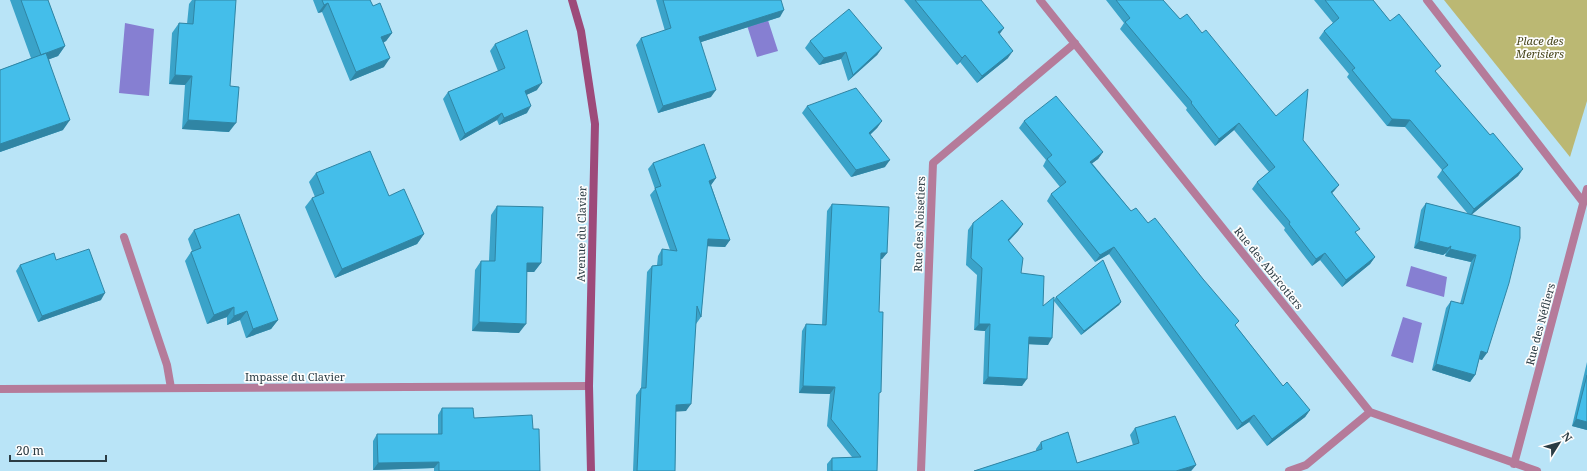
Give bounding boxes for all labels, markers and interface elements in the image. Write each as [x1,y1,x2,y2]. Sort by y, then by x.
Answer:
park label: Place des Merisiers [1515,33,1564,61]
street label: Rue des Noisetiers [910,176,928,272]
street label: Avenue du Clavier [573,185,589,282]
street label: Rue des Abricotiers [1231,224,1307,312]
street label: Rue des Néfliers [1522,281,1558,367]
street label: Impasse du Clavier [245,369,346,384]
north arrow [1539,423,1579,463]
text: N [1559,429,1576,445]
scale bar [10,437,106,463]
text: 20 m [16,442,44,459]

